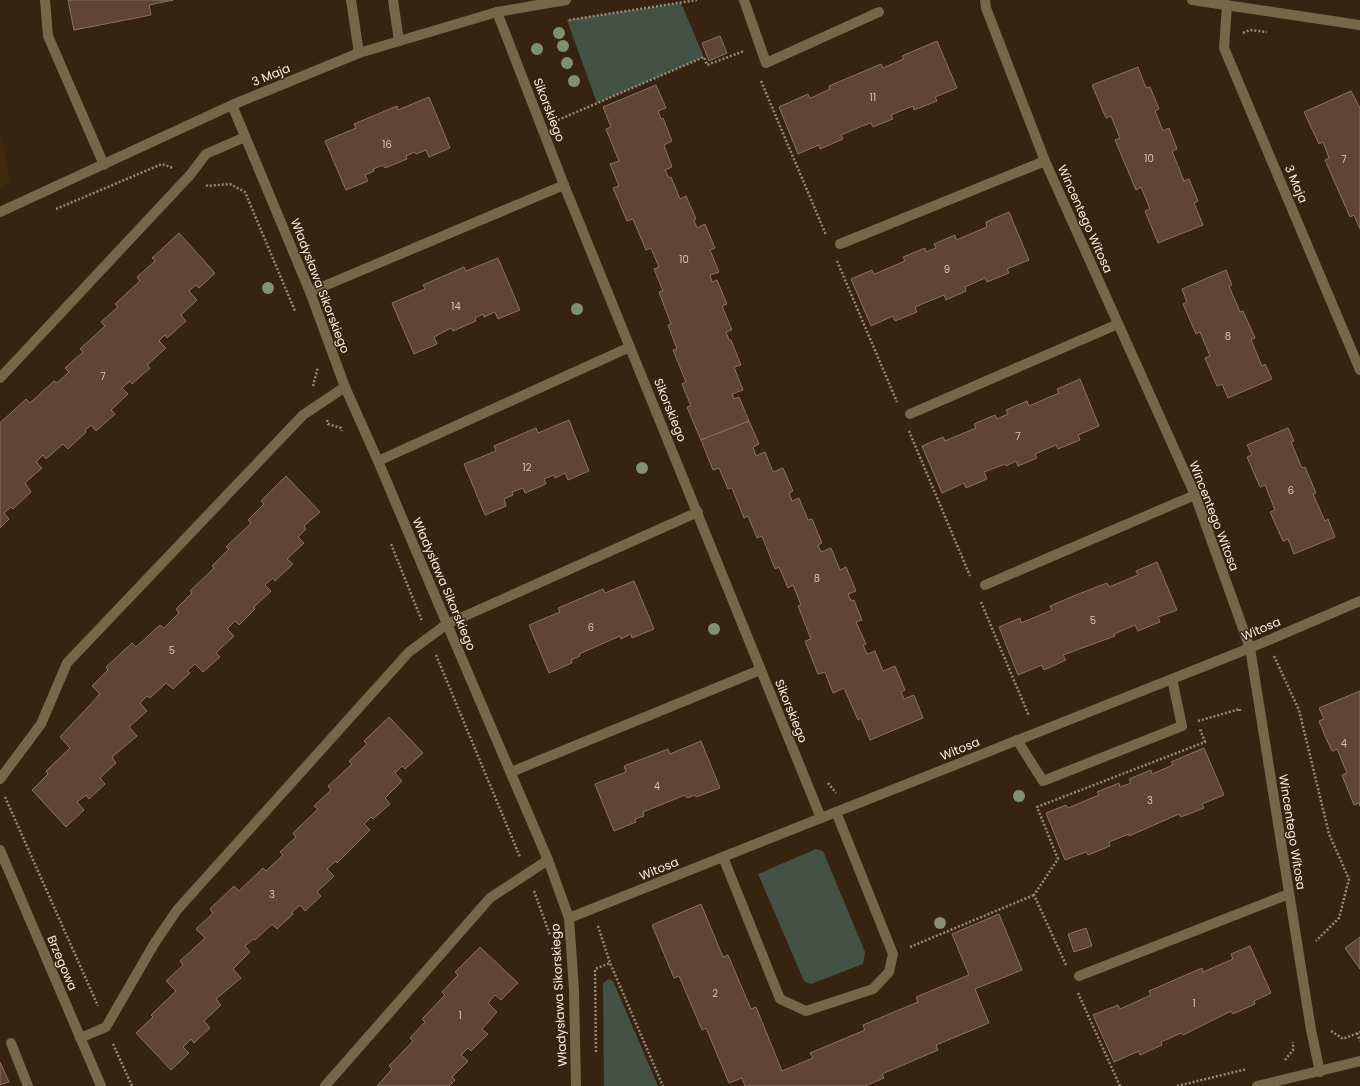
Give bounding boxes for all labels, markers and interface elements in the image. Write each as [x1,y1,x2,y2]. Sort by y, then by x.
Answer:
street label: 3 Maja [249,59,292,90]
street label: Sikorskiego [530,76,570,144]
house number: 11 [870,90,876,105]
house number: 16 [382,137,392,152]
house number: 10 [1144,151,1154,166]
house number: 7 [1341,152,1347,167]
street label: Wincentego Witosa [1054,162,1117,276]
street label: 3 Maja [1281,162,1312,205]
street label: Władysława Sikorskiego [287,216,354,356]
house number: 10 [679,252,689,267]
house number: 9 [944,262,950,277]
house number: 14 [451,299,461,314]
house number: 8 [1225,329,1231,344]
house number: 7 [100,369,106,384]
street label: Sikorskiego [650,376,691,444]
house number: 7 [1015,429,1021,444]
street label: Wincentego Witosa [1186,458,1243,573]
house number: 12 [523,460,532,475]
house number: 6 [1288,483,1294,498]
street label: Władysława Sikorskiego [409,515,480,653]
house number: 8 [814,571,820,586]
house number: 5 [1090,613,1096,628]
street label: Witosa [1239,613,1283,644]
house number: 6 [588,620,594,635]
house number: 5 [169,643,175,658]
street label: Sikorskiego [771,677,812,745]
street label: Witosa [938,733,982,764]
house number: 4 [1341,736,1347,751]
street label: Wincentego Witosa [1275,773,1310,891]
house number: 4 [654,779,660,794]
house number: 3 [1147,793,1153,808]
street label: Witosa [637,853,681,884]
house number: 3 [269,887,275,902]
street label: Władysława Sikorskiego [546,923,571,1067]
street label: Brzegowa [43,933,82,993]
house number: 2 [712,986,718,1001]
house number: 1 [1192,996,1196,1011]
house number: 1 [458,1008,462,1023]

